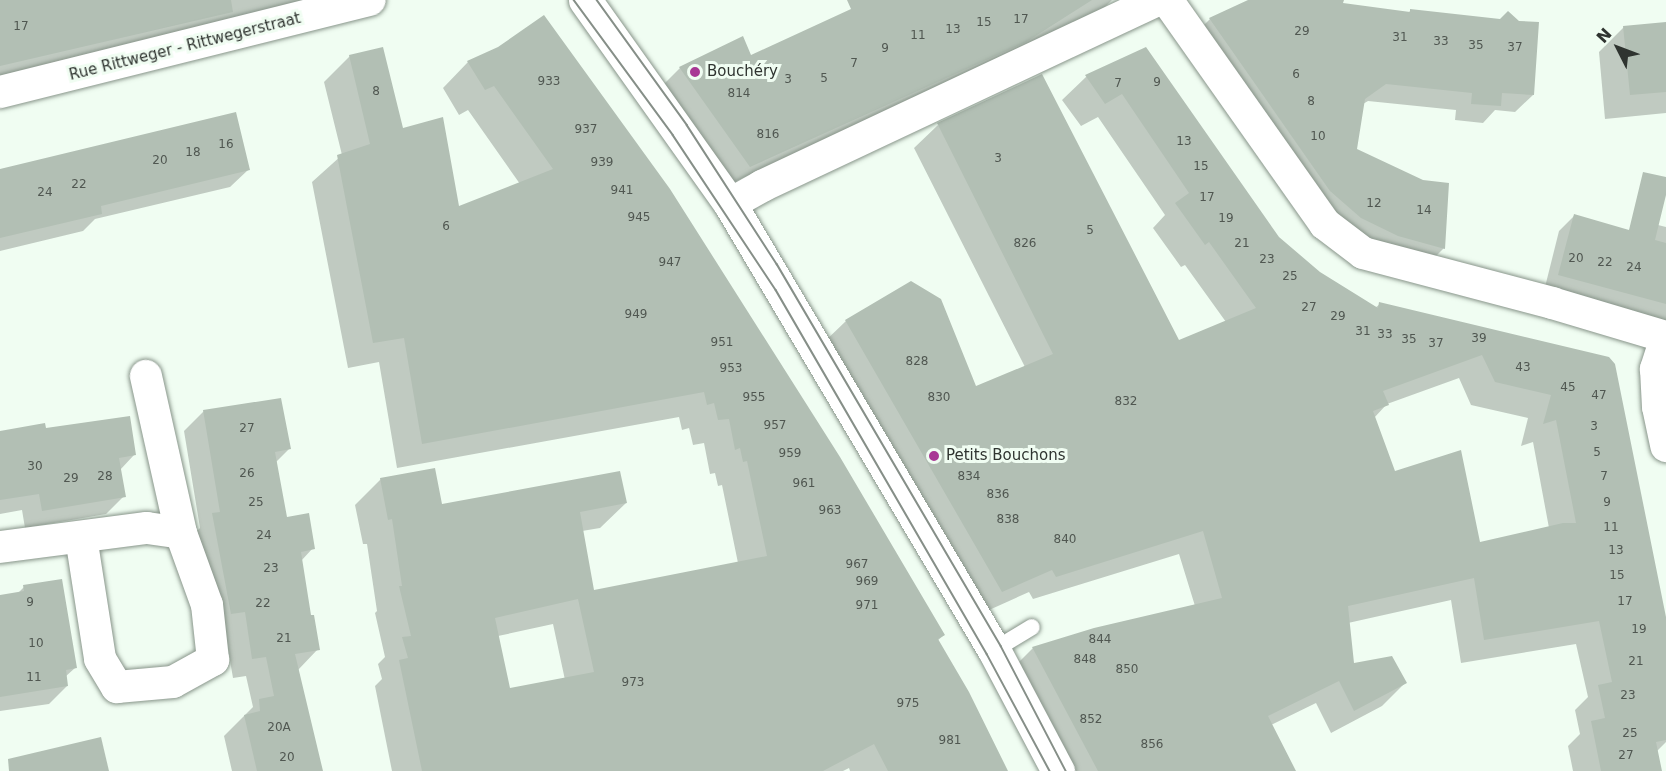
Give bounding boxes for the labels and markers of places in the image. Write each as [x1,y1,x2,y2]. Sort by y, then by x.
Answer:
place label: Bouchéry [707,63,778,81]
marker: Bouchéry [688,65,702,79]
place label: Petits Bouchons [946,447,1065,465]
marker: Petits Bouchons [927,449,941,463]

